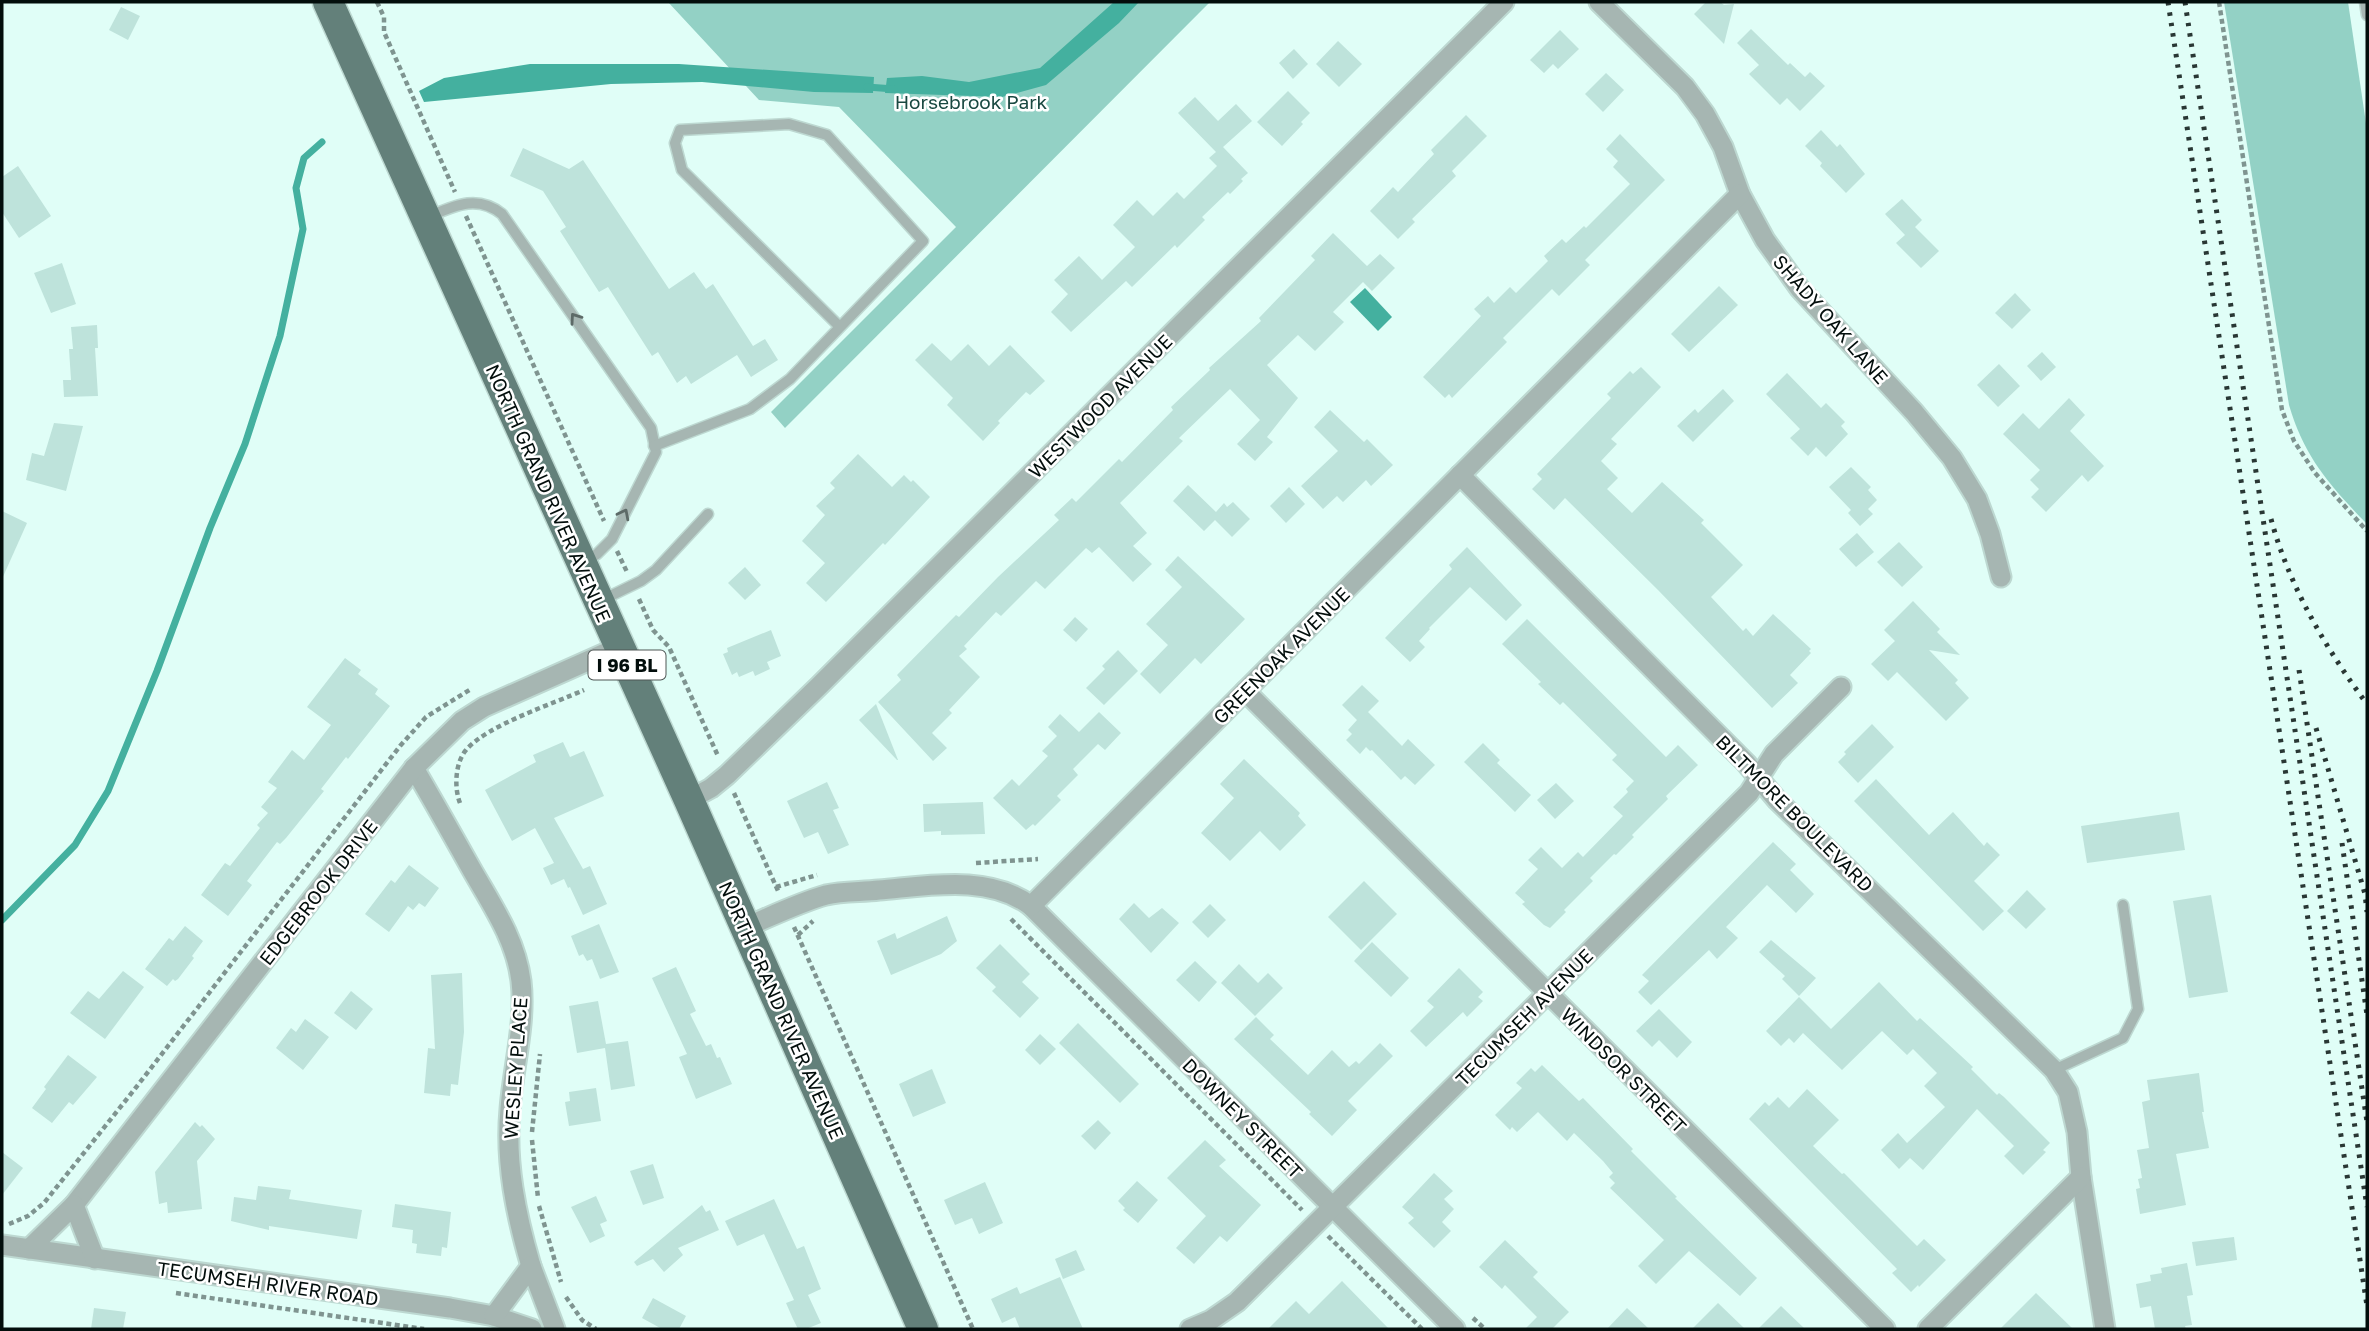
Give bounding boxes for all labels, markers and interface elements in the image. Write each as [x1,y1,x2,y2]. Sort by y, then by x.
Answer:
park label: Horsebrook Park [895,90,1048,113]
street label: SHADY OAK LANE [1769,250,1893,388]
one-way arrow [571,313,583,326]
street label: WESTWOOD AVENUE [1023,329,1177,483]
street label: NORTH GRAND RIVER AVENUE [482,360,616,626]
one-way arrow [616,509,630,521]
street label: GREENOAK AVENUE [1208,582,1354,728]
road number: I 96 BL [588,650,666,680]
street label: BILTMORE BOULEVARD [1712,730,1878,896]
street label: EDGEBROOK DRIVE [254,815,382,969]
street label: NORTH GRAND RIVER AVENUE [715,877,849,1143]
street label: TECUMSEH AVENUE [1451,944,1597,1090]
street label: WESLEY PLACE [499,996,531,1140]
street label: WINDSOR STREET [1557,1003,1692,1138]
street label: DOWNEY STREET [1178,1053,1308,1183]
street label: TECUMSEH RIVER ROAD [156,1256,380,1310]

